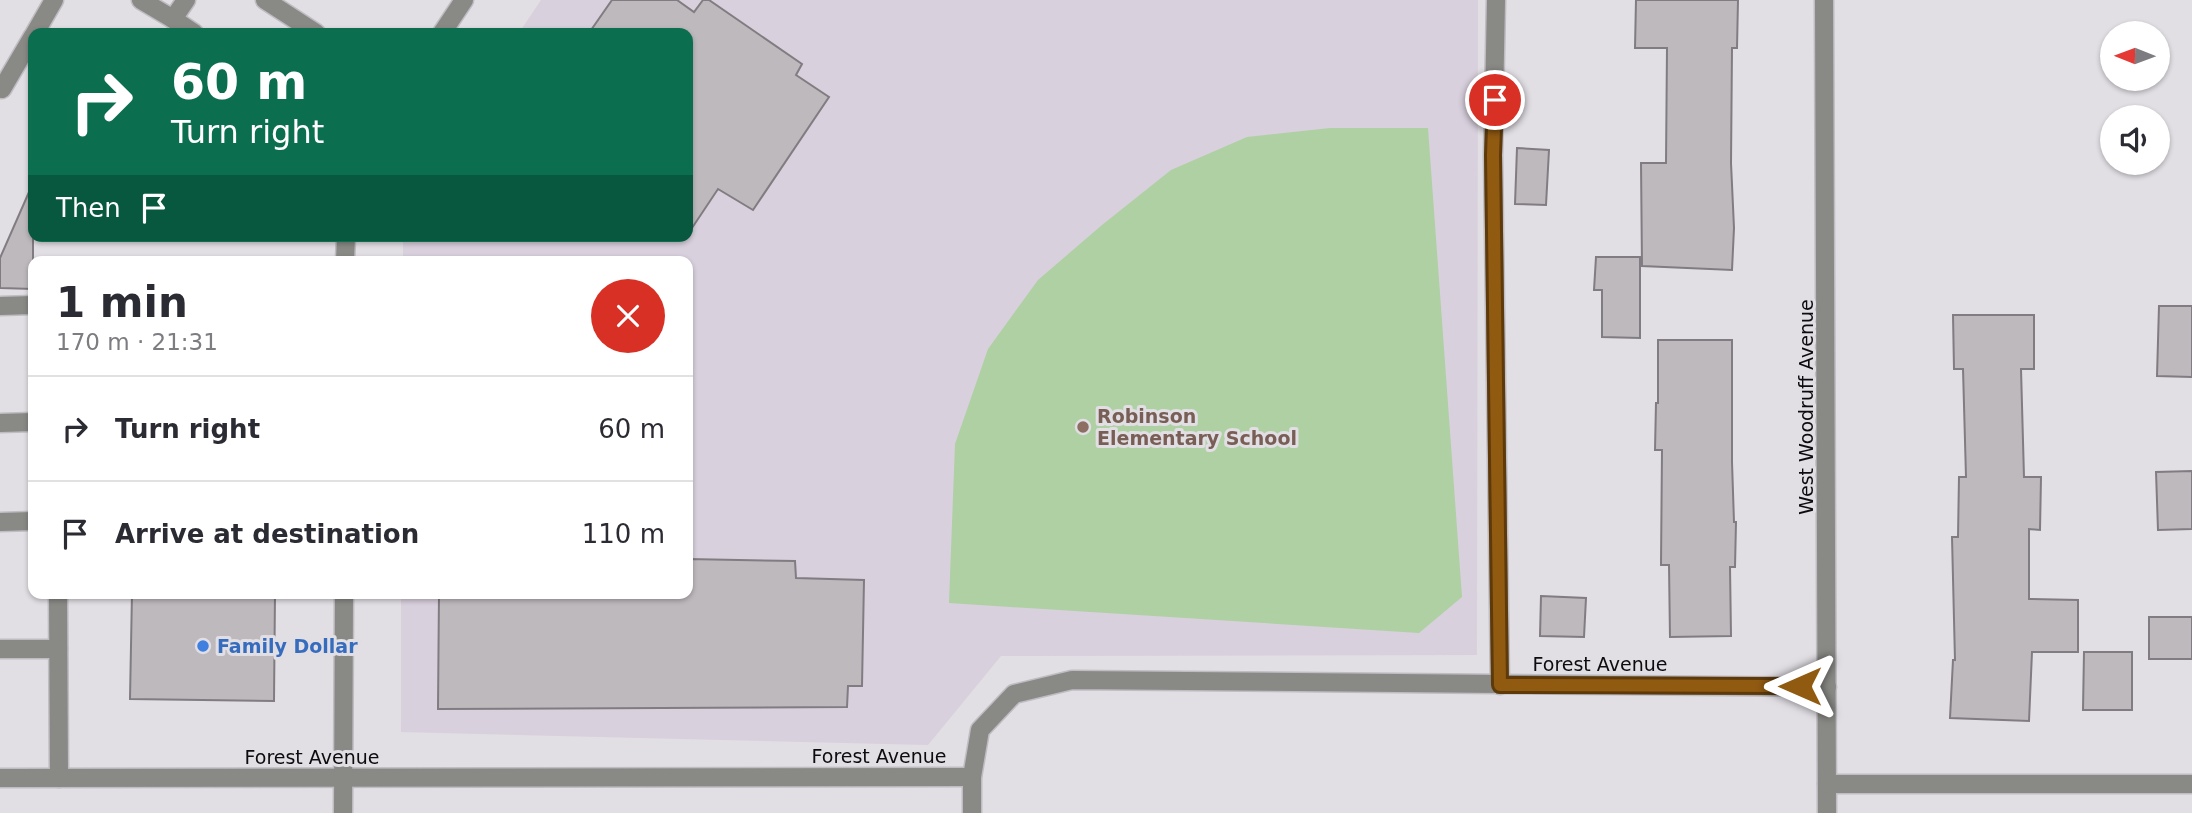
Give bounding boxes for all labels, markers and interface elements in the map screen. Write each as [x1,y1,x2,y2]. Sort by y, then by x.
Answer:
north arrow [2100,21,2170,91]
map controls [2100,21,2170,175]
text: 60 m [171,54,307,111]
icon: right [56,56,147,147]
pin [1465,70,1525,130]
icon: arrive [1476,81,1514,119]
button: sound [2100,105,2170,175]
text: Turn right [171,113,324,151]
icon: arrive [135,189,173,227]
text: Then [56,193,121,223]
text: 1 min [56,278,188,327]
button: close [591,279,665,353]
street label: West Woodruff Avenue [1795,299,1817,515]
text: 170 m · 21:31 [56,329,218,355]
place label: Robinson Elementary School [1097,405,1297,449]
icon: right [56,410,94,448]
text: Turn right [115,414,260,444]
text: 60 m [598,414,665,444]
marker: Robinson Elementary School [1075,419,1091,435]
icon: arrive [56,515,94,553]
text: Arrive at destination [115,519,419,549]
text: 110 m [582,519,665,549]
place label: Family Dollar [217,635,358,657]
marker: Family Dollar [195,638,211,654]
position arrow [1763,649,1837,723]
street label: Forest Avenue [1533,653,1667,675]
street label: Forest Avenue [812,745,946,767]
street label: Forest Avenue [245,746,379,768]

